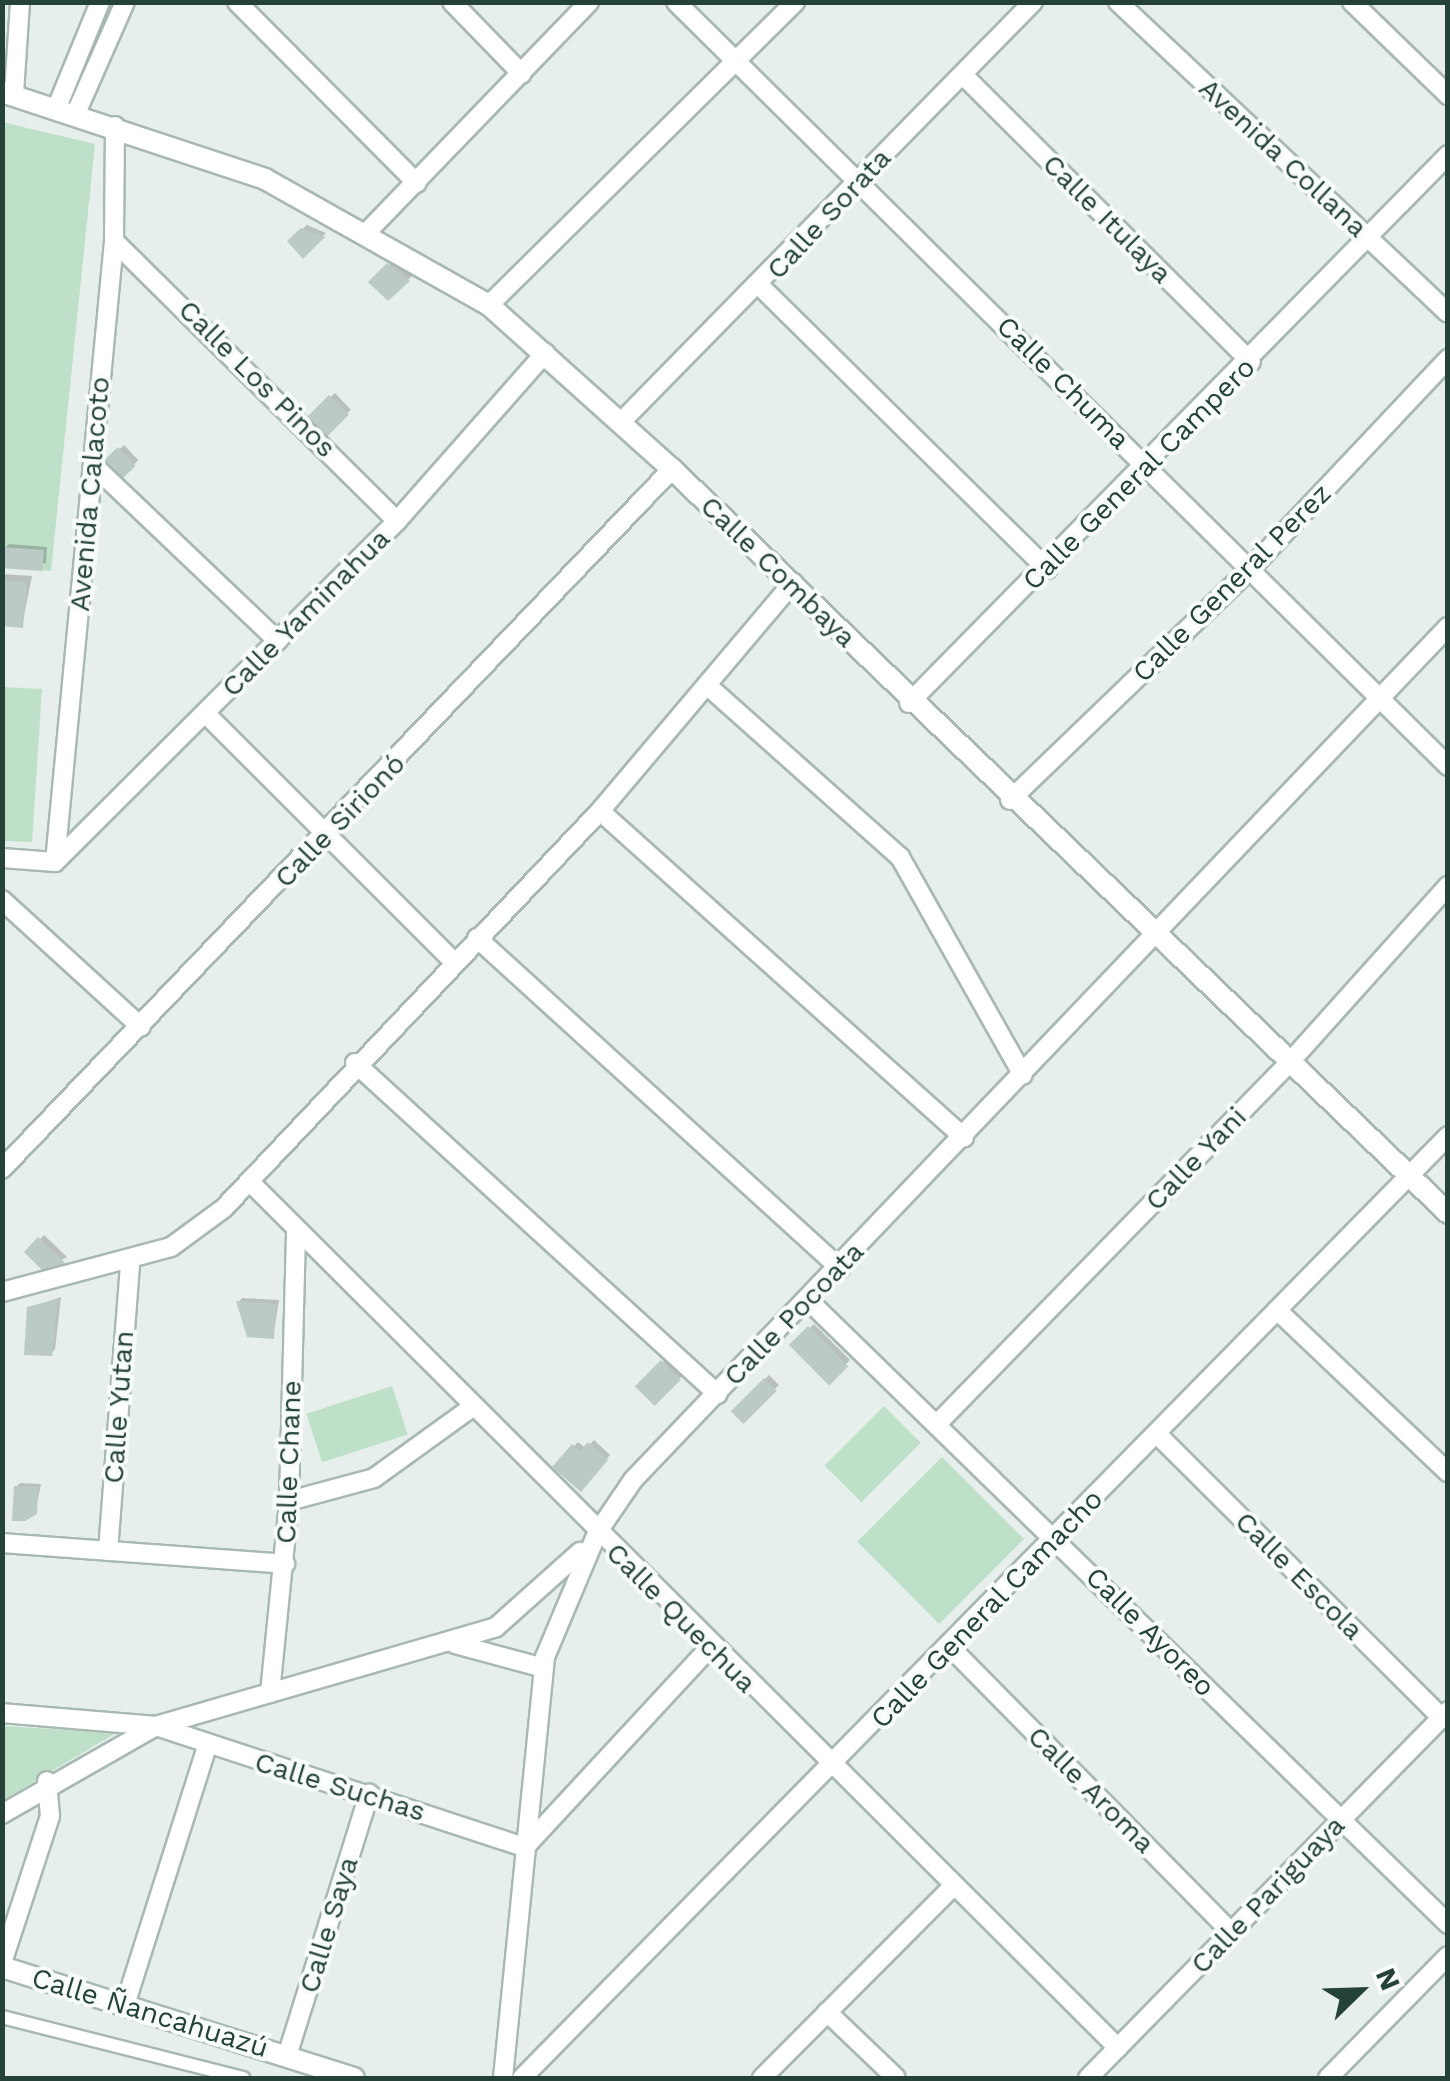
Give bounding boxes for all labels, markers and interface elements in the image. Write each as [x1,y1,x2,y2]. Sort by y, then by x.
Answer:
street label: Avenida Collana [1192,71,1374,245]
street label: Calle Sorata [760,142,898,286]
street label: Calle Itulaya [1035,147,1179,291]
street label: Calle Los Pinos [171,293,343,465]
street label: Calle Chuma [990,310,1136,456]
street label: Calle General Campero [1015,350,1263,598]
street label: Avenida Calacoto [63,375,117,613]
street label: Calle General Perez [1125,476,1339,690]
street label: Calle Combaya [693,489,863,655]
street label: Calle Yaminahua [215,522,397,704]
street label: Calle Sirionó [268,747,412,895]
street label: Calle Yani [1138,1100,1254,1218]
street label: Calle Pocoata [717,1235,871,1393]
street label: Calle Yutan [97,1329,141,1485]
street label: Calle Chane [269,1380,309,1544]
street label: Calle General Camacho [864,1482,1110,1736]
street label: Calle Escola [1228,1505,1370,1647]
street label: Calle Quechua [599,1536,763,1700]
street label: Calle Ayoreo [1078,1560,1222,1704]
street label: Calle Aroma [1020,1719,1162,1861]
street label: Calle Suchas [251,1745,429,1829]
street label: Calle Pariguaya [1184,1809,1352,1981]
street label: Calle Saya [292,1853,366,1997]
north arrow [1310,1941,1410,2041]
street label: Calle Ñancahuazú [28,1961,272,2065]
text: N [1369,1963,1407,1995]

